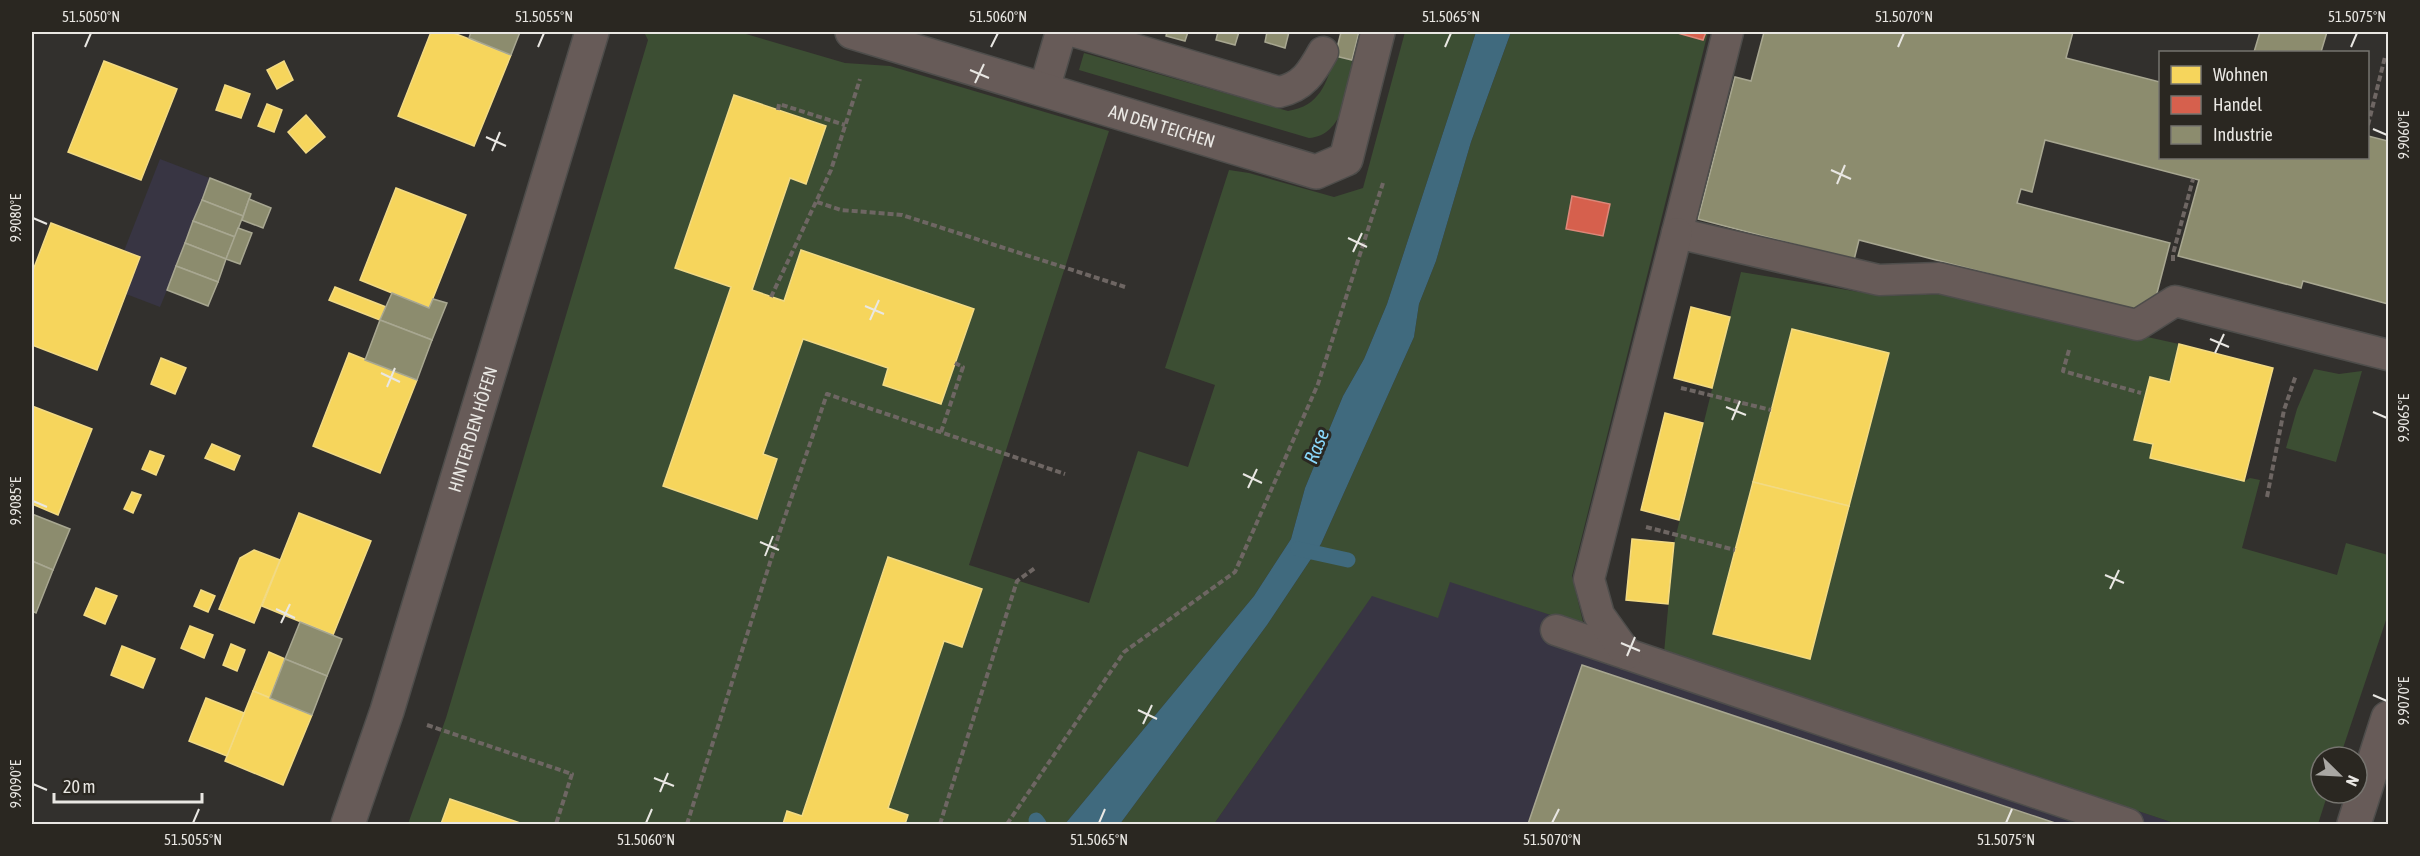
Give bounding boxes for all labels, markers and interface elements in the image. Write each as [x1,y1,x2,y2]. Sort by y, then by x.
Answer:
text: 51.5050°N [62,8,120,25]
text: 51.5055°N [515,8,573,25]
text: 51.5060°N [969,8,1027,25]
text: 51.5065°N [1422,8,1480,25]
text: 51.5070°N [1875,8,1933,25]
text: 51.5075°N [2328,8,2386,25]
legend [2159,51,2369,159]
text: Wohnen [2213,64,2268,85]
text: Handel [2213,94,2262,115]
street label: AN DEN TEICHEN [1107,100,1218,152]
text: 9.9060°E [2395,110,2412,159]
text: Industrie [2213,124,2273,145]
text: 9.9080°E [7,193,24,242]
street label: HINTER DEN HÖFEN [443,364,501,494]
text: 9.9065°E [2395,393,2412,442]
water label: Rase [1299,425,1333,467]
text: 9.9085°E [7,476,24,525]
text: 9.9070°E [2395,676,2412,725]
north arrow [2309,745,2369,805]
text: 9.9090°E [7,759,24,808]
scale bar [54,766,202,804]
text: N [2343,773,2363,789]
text: 20 m [63,776,95,797]
text: 51.5055°N [164,831,222,848]
text: 51.5060°N [617,831,675,848]
text: 51.5065°N [1070,831,1128,848]
text: 51.5070°N [1523,831,1581,848]
text: 51.5075°N [1977,831,2035,848]

